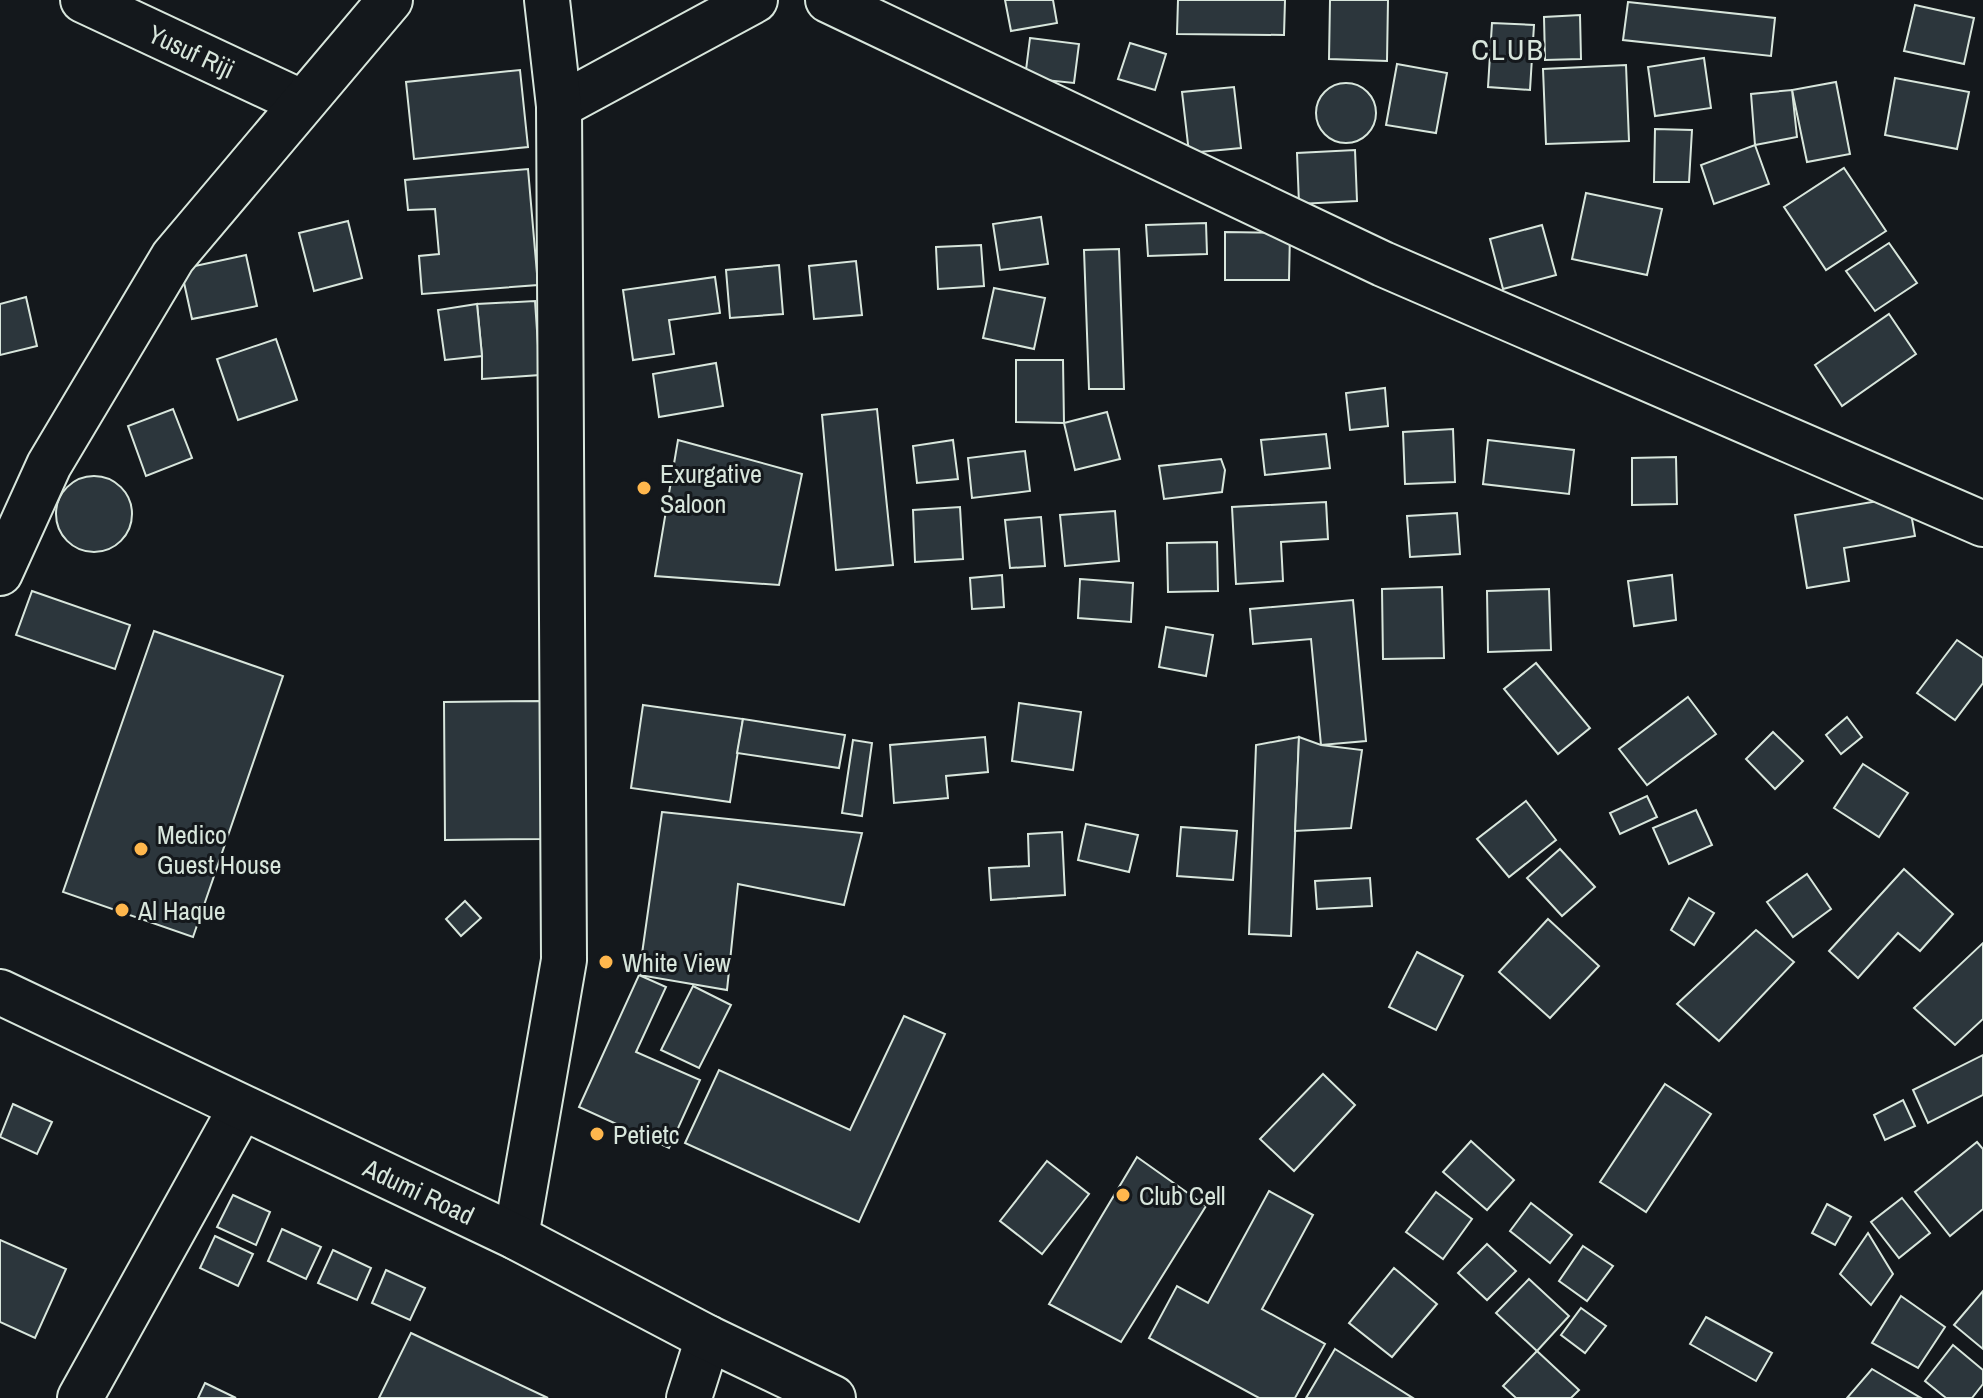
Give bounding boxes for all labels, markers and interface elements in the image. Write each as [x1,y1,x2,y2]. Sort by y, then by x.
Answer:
street label: Yusuf Riji [143,16,240,86]
district label: CLUB [1471,29,1545,69]
place label: Exurgative Saloon [660,456,762,521]
marker: Exurgative Saloon [635,479,653,497]
place label: Medico Guest House [157,817,281,882]
marker: Medico Guest House [132,840,150,858]
place label: Al Haque [137,893,226,928]
marker: Al Haque [113,901,131,919]
place label: White View [622,945,731,980]
marker: White View [597,953,615,971]
place label: Petietc [613,1117,679,1152]
marker: Petietc [588,1125,606,1143]
street label: Adumi Road [357,1149,480,1232]
place label: Club Cell [1139,1178,1225,1213]
marker: Club Cell [1114,1186,1132,1204]

